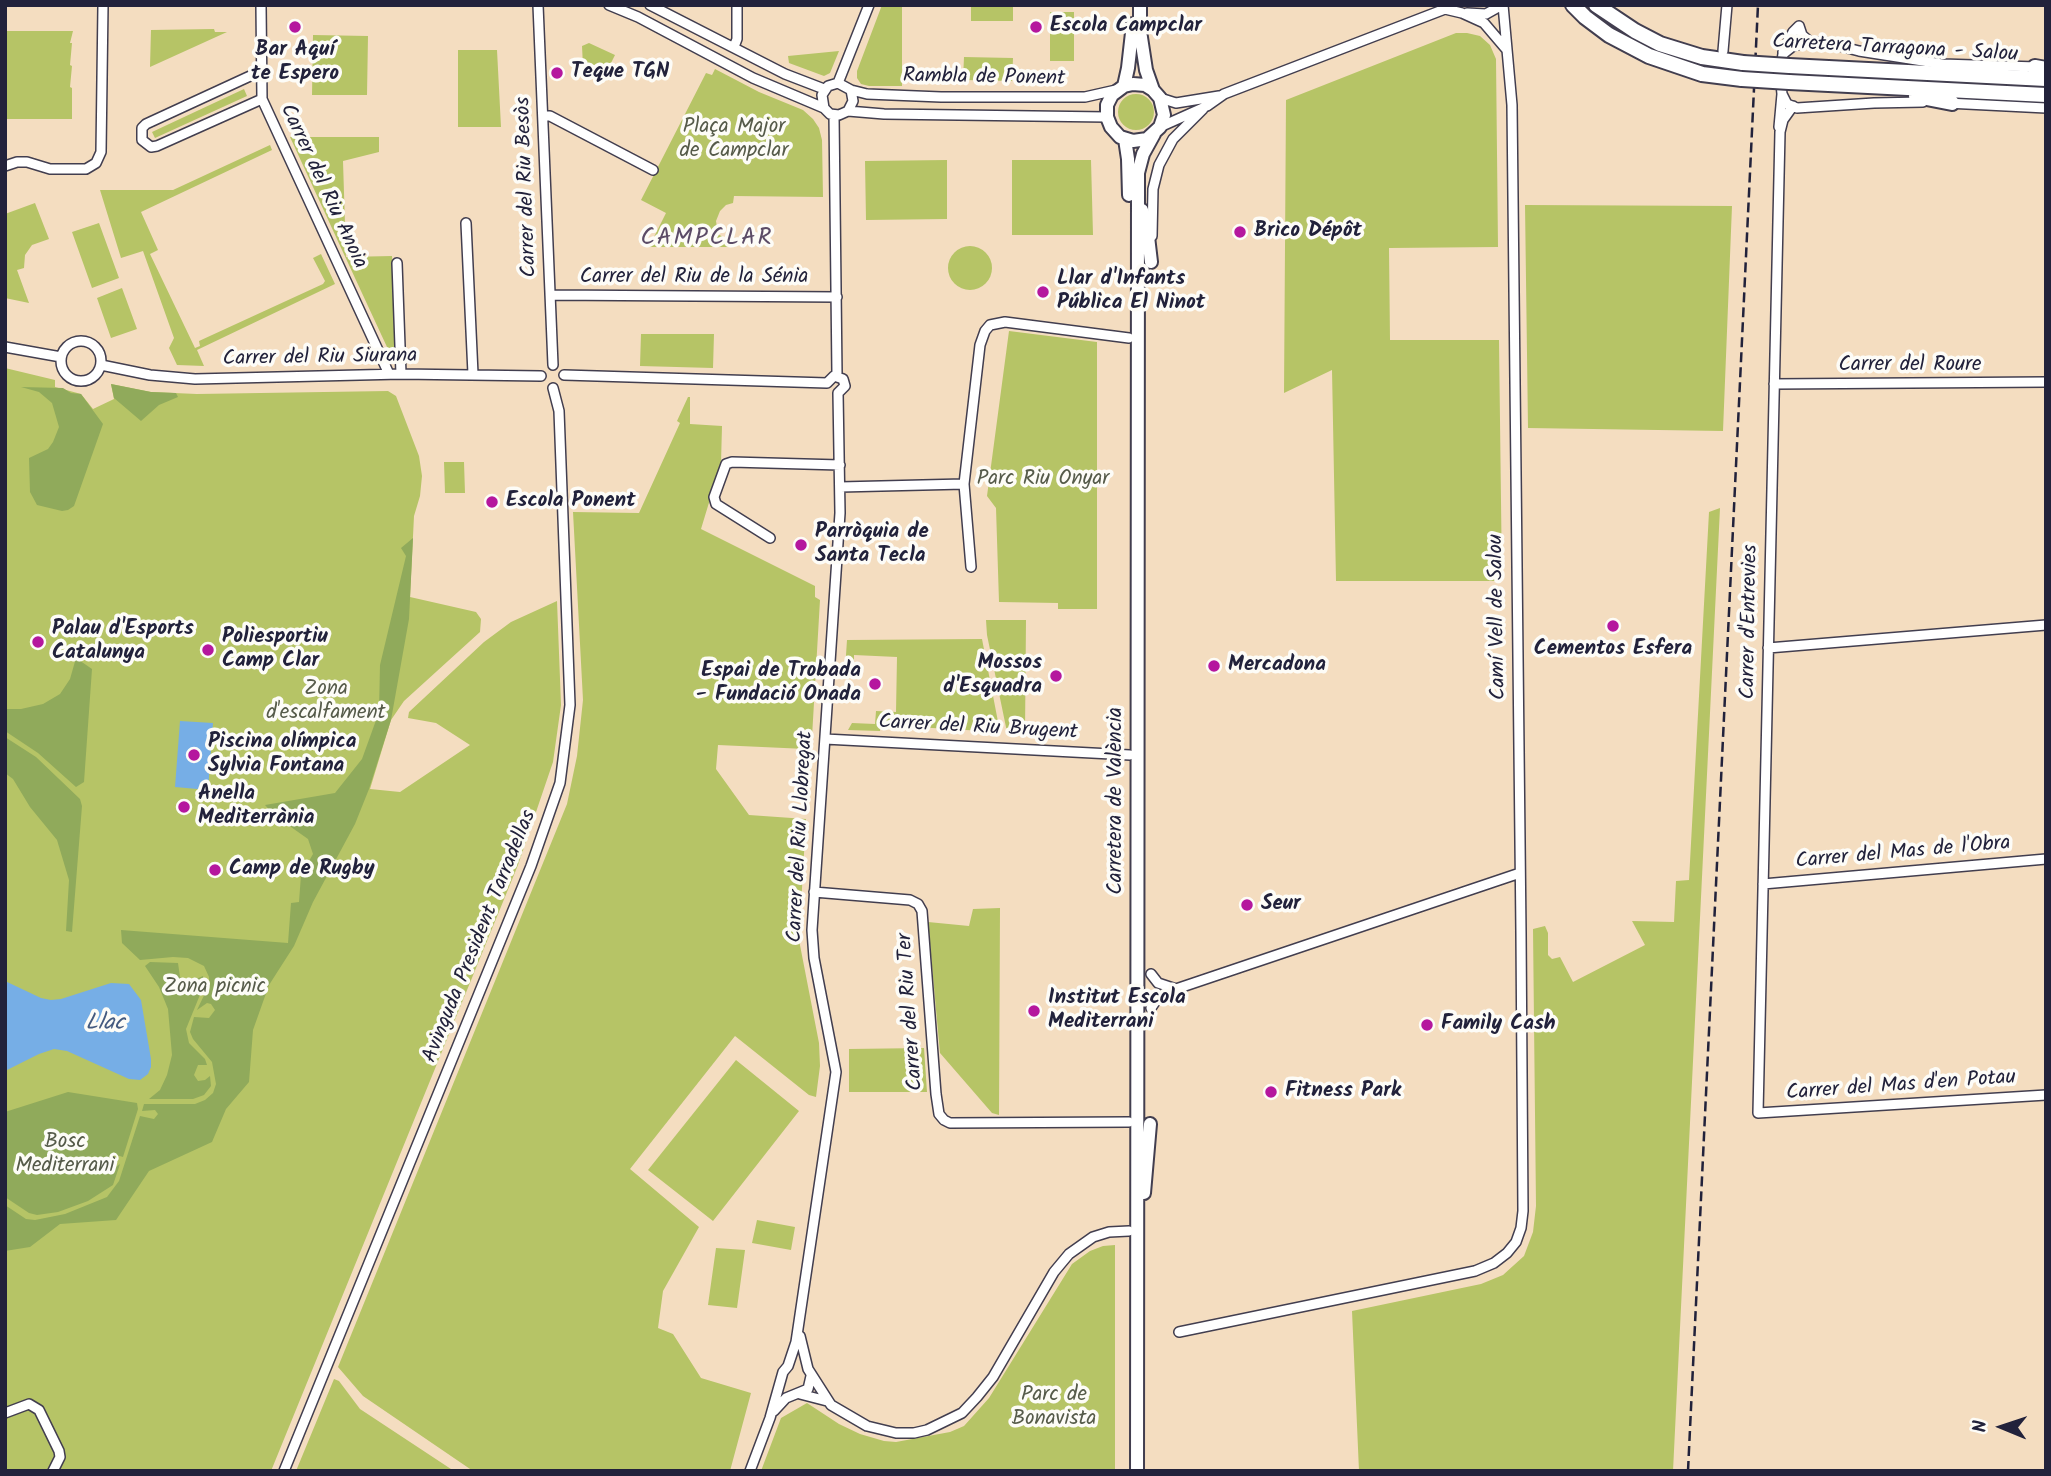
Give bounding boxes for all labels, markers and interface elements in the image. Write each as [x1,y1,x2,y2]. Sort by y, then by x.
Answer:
place label: Escola Campclar [1050,14,1202,40]
marker: Bar Aquí te Espero [287,19,303,35]
marker: Escola Campclar [1028,19,1044,35]
street label: Carretera Tarragona - Salou [1771,31,2019,69]
place label: Bar Aquí te Espero [251,38,339,88]
place label: Teque TGN [571,60,669,86]
marker: Teque TGN [549,65,565,81]
street label: Rambla de Ponent [903,65,1065,93]
street label: Carrer del Riu Besòs [512,96,544,278]
street label: Carrer del Riu Anoia [273,101,371,273]
park label: Plaça Major de Campclar [680,115,788,165]
place label: Brico Dépôt [1254,219,1362,245]
marker: Brico Dépôt [1232,224,1248,240]
district label: CAMPCLAR [641,226,773,254]
street label: Carrer del Riu de la Sénia [580,265,808,291]
place label: Llar d'Infants Pública El Ninot [1057,267,1205,317]
marker: Llar d'Infants Pública El Ninot [1035,284,1051,300]
street label: Carrer del Riu Siurana [223,345,417,373]
street label: Carrer del Roure [1839,353,1981,379]
park label: Parc Riu Onyar [977,467,1109,493]
place label: Escola Ponent [506,489,636,515]
marker: Escola Ponent [484,494,500,510]
place label: Parròquia de Santa Tecla [815,520,929,570]
street label: Camí Vell de Salou [1485,534,1513,700]
marker: Parròquia de Santa Tecla [793,537,809,553]
street label: Carrer d'Entrevies [1737,544,1765,700]
place label: Palau d'Esports Catalunya [52,617,194,667]
marker: Cementos Esfera [1605,618,1621,634]
place label: Poliesportiu Camp Clar [222,625,328,675]
marker: Palau d'Esports Catalunya [30,634,46,650]
place label: Cementos Esfera [1534,637,1692,663]
marker: Poliesportiu Camp Clar [200,642,216,658]
place label: Mossos d'Esquadra [943,651,1042,701]
place label: Mercadona [1228,653,1326,679]
marker: Mercadona [1206,658,1222,674]
place label: Espai de Trobada - Fundació Onada [696,659,861,709]
marker: Mossos d'Esquadra [1048,668,1064,684]
marker: Espai de Trobada - Fundació Onada [867,676,883,692]
park label: Zona d'escalfament [266,677,386,727]
street label: Carretera de València [1104,707,1130,895]
street label: Carrer del Riu Brugent [878,711,1078,747]
place label: Piscina olímpica Sylvia Fontana [208,730,357,780]
street label: Carrer del Riu Llobregat [784,731,820,943]
marker: Piscina olímpica Sylvia Fontana [186,747,202,763]
place label: Anella Mediterrània [198,782,315,832]
marker: Anella Mediterrània [176,799,192,815]
street label: Avinguda President Tarradellas [419,807,543,1067]
street label: Carrer del Mas de l'Obra [1794,832,2012,876]
place label: Camp de Rugby [229,857,375,883]
marker: Camp de Rugby [207,862,223,878]
place label: Seur [1261,892,1301,918]
marker: Seur [1239,897,1255,913]
street label: Carrer del Riu Ter [894,932,930,1092]
park label: Zona picnic [164,975,266,1001]
place label: Institut Escola Mediterrani [1048,986,1186,1036]
marker: Institut Escola Mediterrani [1026,1003,1042,1019]
water label: Llac [85,1011,125,1039]
place label: Family Cash [1441,1012,1556,1038]
marker: Family Cash [1419,1017,1435,1033]
street label: Carrer del Mas d'en Potau [1785,1066,2017,1108]
place label: Fitness Park [1285,1079,1401,1105]
marker: Fitness Park [1263,1084,1279,1100]
park label: Bosc Mediterrani [15,1130,115,1180]
park label: Parc de Bonavista [1012,1383,1096,1433]
north arrow [1967,1392,2037,1462]
text: N [1966,1420,1996,1433]

